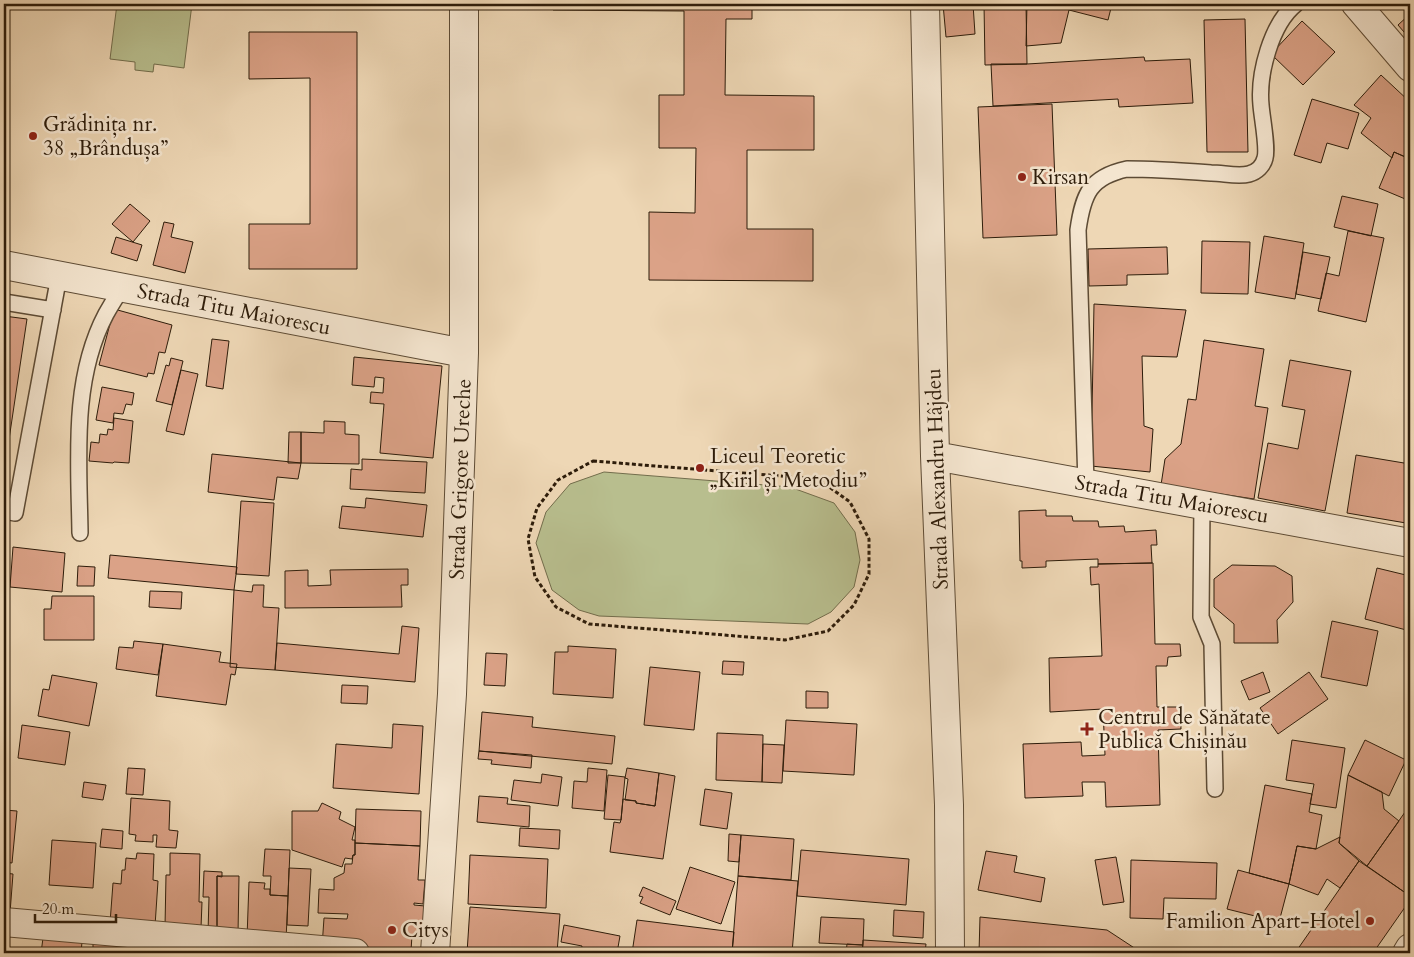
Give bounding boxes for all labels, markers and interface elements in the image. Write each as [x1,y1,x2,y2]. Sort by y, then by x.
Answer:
place label: Grădinița nr. 38 „Brândușa” [43,110,168,163]
marker: Grădinița nr. 38 „Brândușa” [27,130,39,142]
place label: Kirsan [1032,163,1089,192]
marker: Kirsan [1016,171,1028,183]
street label: Strada Titu Maiorescu [135,277,333,342]
street label: Strada Alexandru Hâjdeu [919,368,956,590]
street label: Strada Grigore Ureche [443,378,478,580]
place label: Liceul Teoretic „Kiril și Metodiu” [710,442,867,495]
marker: Liceul Teoretic „Kiril și Metodiu” [694,462,706,474]
street label: Strada Titu Maiorescu [1073,468,1271,531]
place label: Centrul de Sănătate Publică Chișinău [1098,703,1271,756]
marker: Centrul de Sănătate Publică Chișinău [1080,722,1094,736]
scale bar [35,892,116,924]
text: 20 m [42,899,74,919]
place label: Familion Apart-Hotel [1166,907,1360,936]
marker: Familion Apart-Hotel [1364,915,1376,927]
place label: Citys [402,916,449,945]
marker: Citys [386,924,398,936]

